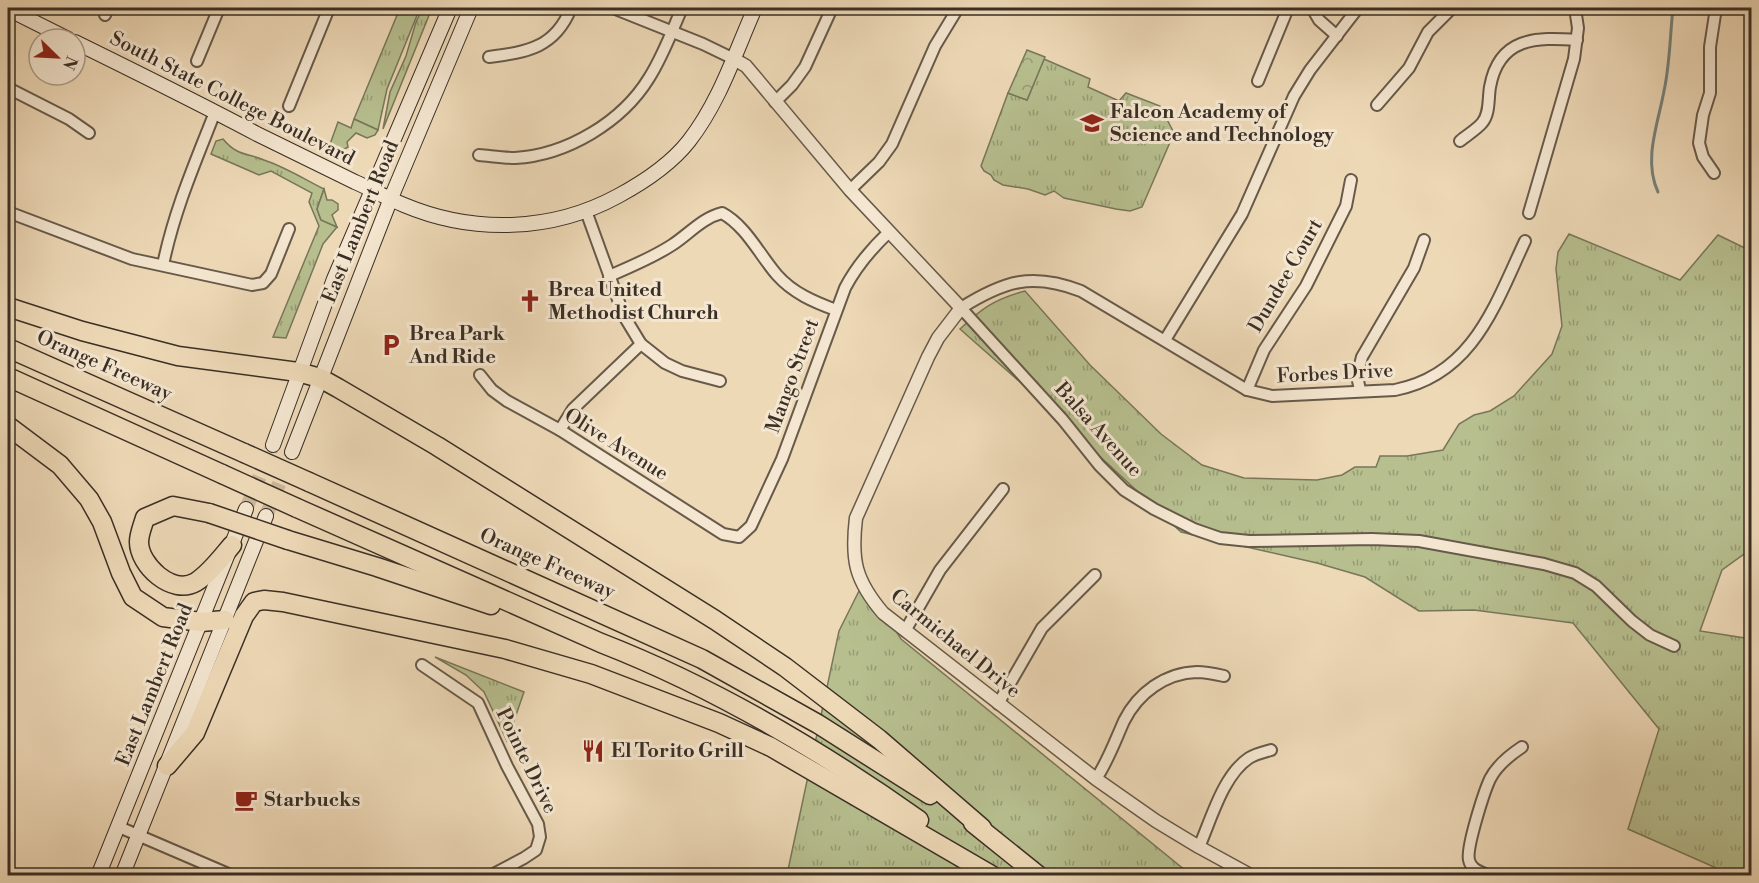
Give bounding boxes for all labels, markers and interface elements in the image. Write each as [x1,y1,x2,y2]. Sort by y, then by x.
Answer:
street label: South State College Boulevard [105,26,359,172]
north arrow [27,27,87,87]
text: N [58,53,81,73]
place label: Falcon Academy of Science and Technology [1110,100,1335,148]
school or university icon: Falcon Academy of Science and Technology [1079,110,1105,136]
street label: East Lambert Road [317,136,405,307]
street label: Dundee Court [1243,215,1329,337]
place label: Brea United Methodist Church [548,278,719,326]
church icon: Brea United Methodist Church [517,288,543,314]
street label: Mango Street [761,315,825,437]
place label: Brea Park And Ride [408,322,505,370]
street label: Orange Freeway [32,325,176,407]
parking icon: Brea Park And Ride [378,332,404,358]
street label: Forbes Drive [1276,358,1394,390]
street label: Balsa Avenue [1048,377,1147,483]
street label: Olive Avenue [559,403,673,487]
street label: Orange Freeway [475,523,619,605]
street label: Carmichael Drive [885,584,1025,704]
street label: East Lambert Road [111,599,199,770]
street label: Pointe Drive [490,704,562,818]
restaurant icon: El Torito Grill [580,738,606,764]
place label: El Torito Grill [611,739,744,764]
cafe icon: Starbucks [233,787,259,813]
place label: Starbucks [264,788,360,813]

